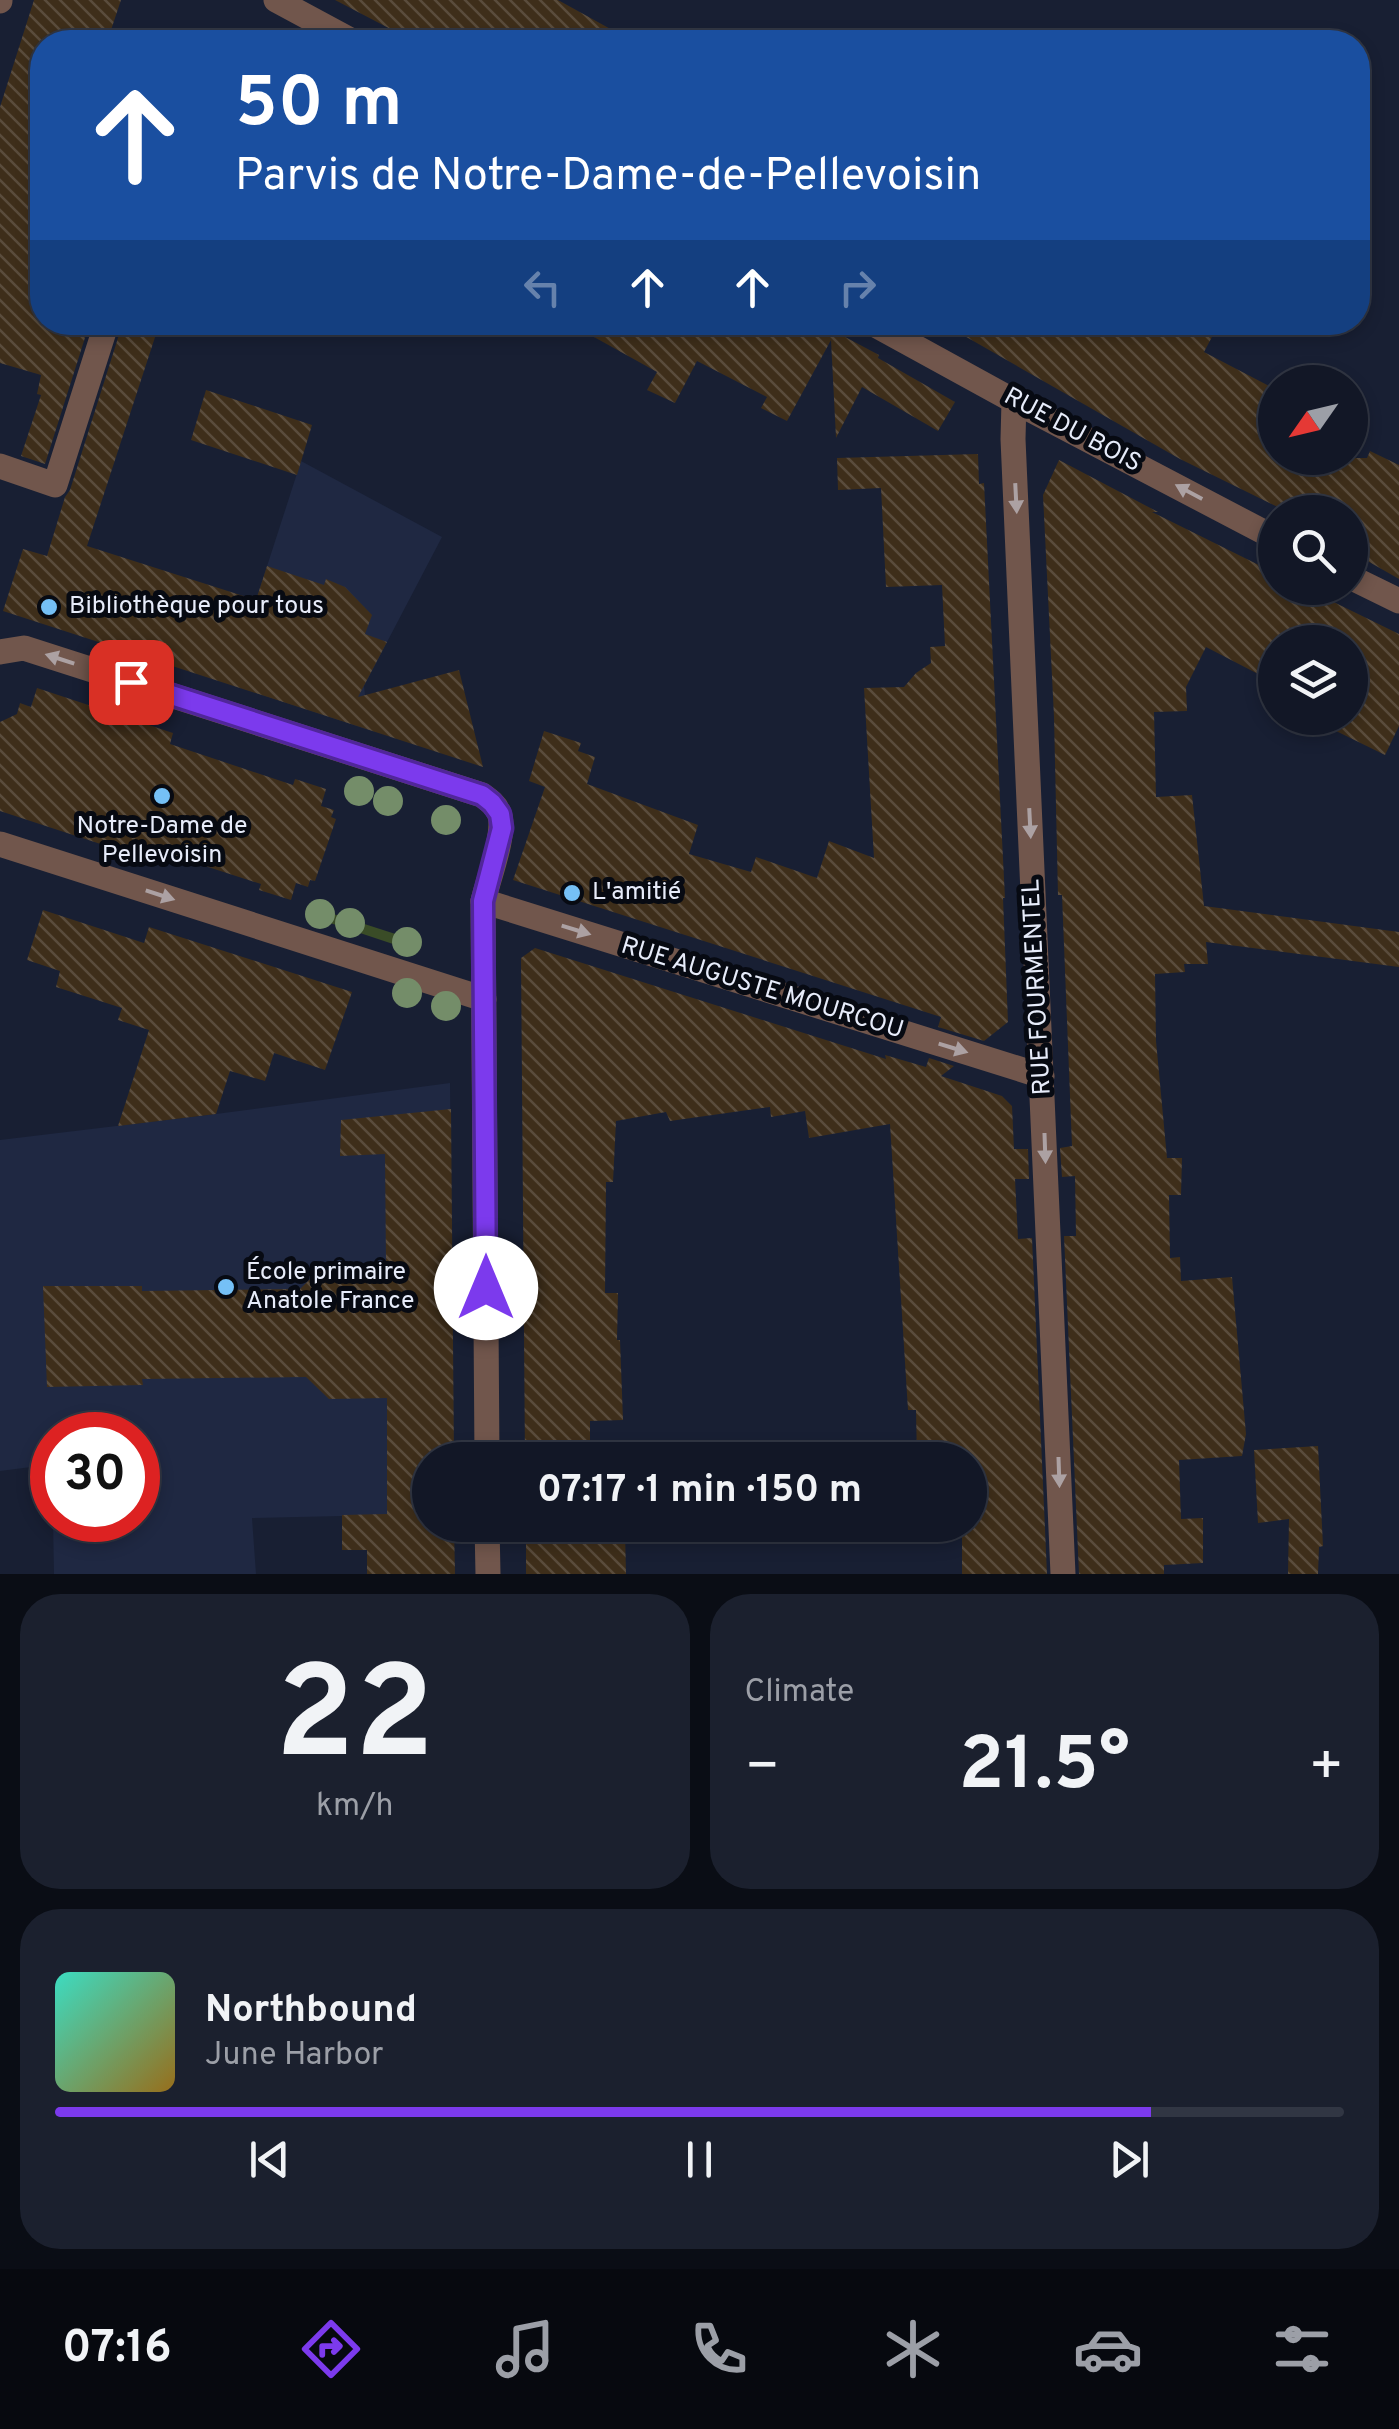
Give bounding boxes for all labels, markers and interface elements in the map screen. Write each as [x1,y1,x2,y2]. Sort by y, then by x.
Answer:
text: 50 m [235,62,402,151]
icon: ahead [70,70,200,200]
text: Parvis de Notre-Dame-de-Pellevoisin [235,149,981,206]
icon: left [515,260,570,315]
icon: ahead [620,260,675,315]
icon: ahead [725,260,780,315]
icon: right [830,260,885,315]
north arrow [1258,365,1368,475]
map controls [1258,365,1368,735]
street label: RUE DU BOIS [998,381,1146,481]
one-way arrow [1008,483,1024,515]
one-way arrow [1174,484,1203,501]
button: search [1258,495,1368,605]
place label: Bibliothèque pour tous [69,591,324,623]
marker: Bibliothèque pour tous [38,596,60,618]
button: layers [1258,625,1368,735]
pin [89,640,174,725]
one-way arrow [44,651,74,666]
icon: arrive [104,655,159,710]
marker: Notre-Dame de Pellevoisin [151,785,173,807]
one-way arrow [1023,808,1039,840]
place label: Notre-Dame de Pellevoisin [77,811,247,872]
place label: L'amitié [592,877,681,909]
street label: RUE FOURMENTEL [1016,878,1060,1096]
marker: L'amitié [561,882,583,904]
one-way arrow [145,888,175,903]
one-way arrow [561,923,592,938]
street label: RUE AUGUSTE MOURCOU [617,931,907,1047]
one-way arrow [938,1042,968,1057]
one-way arrow [1037,1132,1053,1164]
position arrow [434,1236,538,1340]
place label: École primaire Anatole France [246,1256,414,1318]
marker: École primaire Anatole France [215,1276,237,1298]
speed limit sign: 30 [30,1412,160,1542]
one-way arrow [1051,1457,1067,1489]
text: 07:17 · 1 min · 150 m [537,1467,862,1516]
text: 22 [275,1639,434,1804]
text: Climate [745,1673,854,1713]
text: 21.5° [959,1721,1130,1816]
text: − [745,1734,780,1804]
text: + [1309,1734,1344,1804]
text: km/h [316,1787,394,1827]
text: Northbound [205,1987,417,2036]
text: June Harbor [205,2036,384,2076]
icon: previous [242,2132,297,2187]
icon: pause [672,2132,727,2187]
icon: next [1102,2132,1157,2187]
icon: directions [296,2314,366,2384]
icon: music [490,2314,560,2384]
icon: phone [684,2314,754,2384]
icon: climate [878,2314,948,2384]
icon: car [1073,2314,1143,2384]
icon: filters [1267,2314,1337,2384]
text: 07:16 [62,2321,172,2378]

